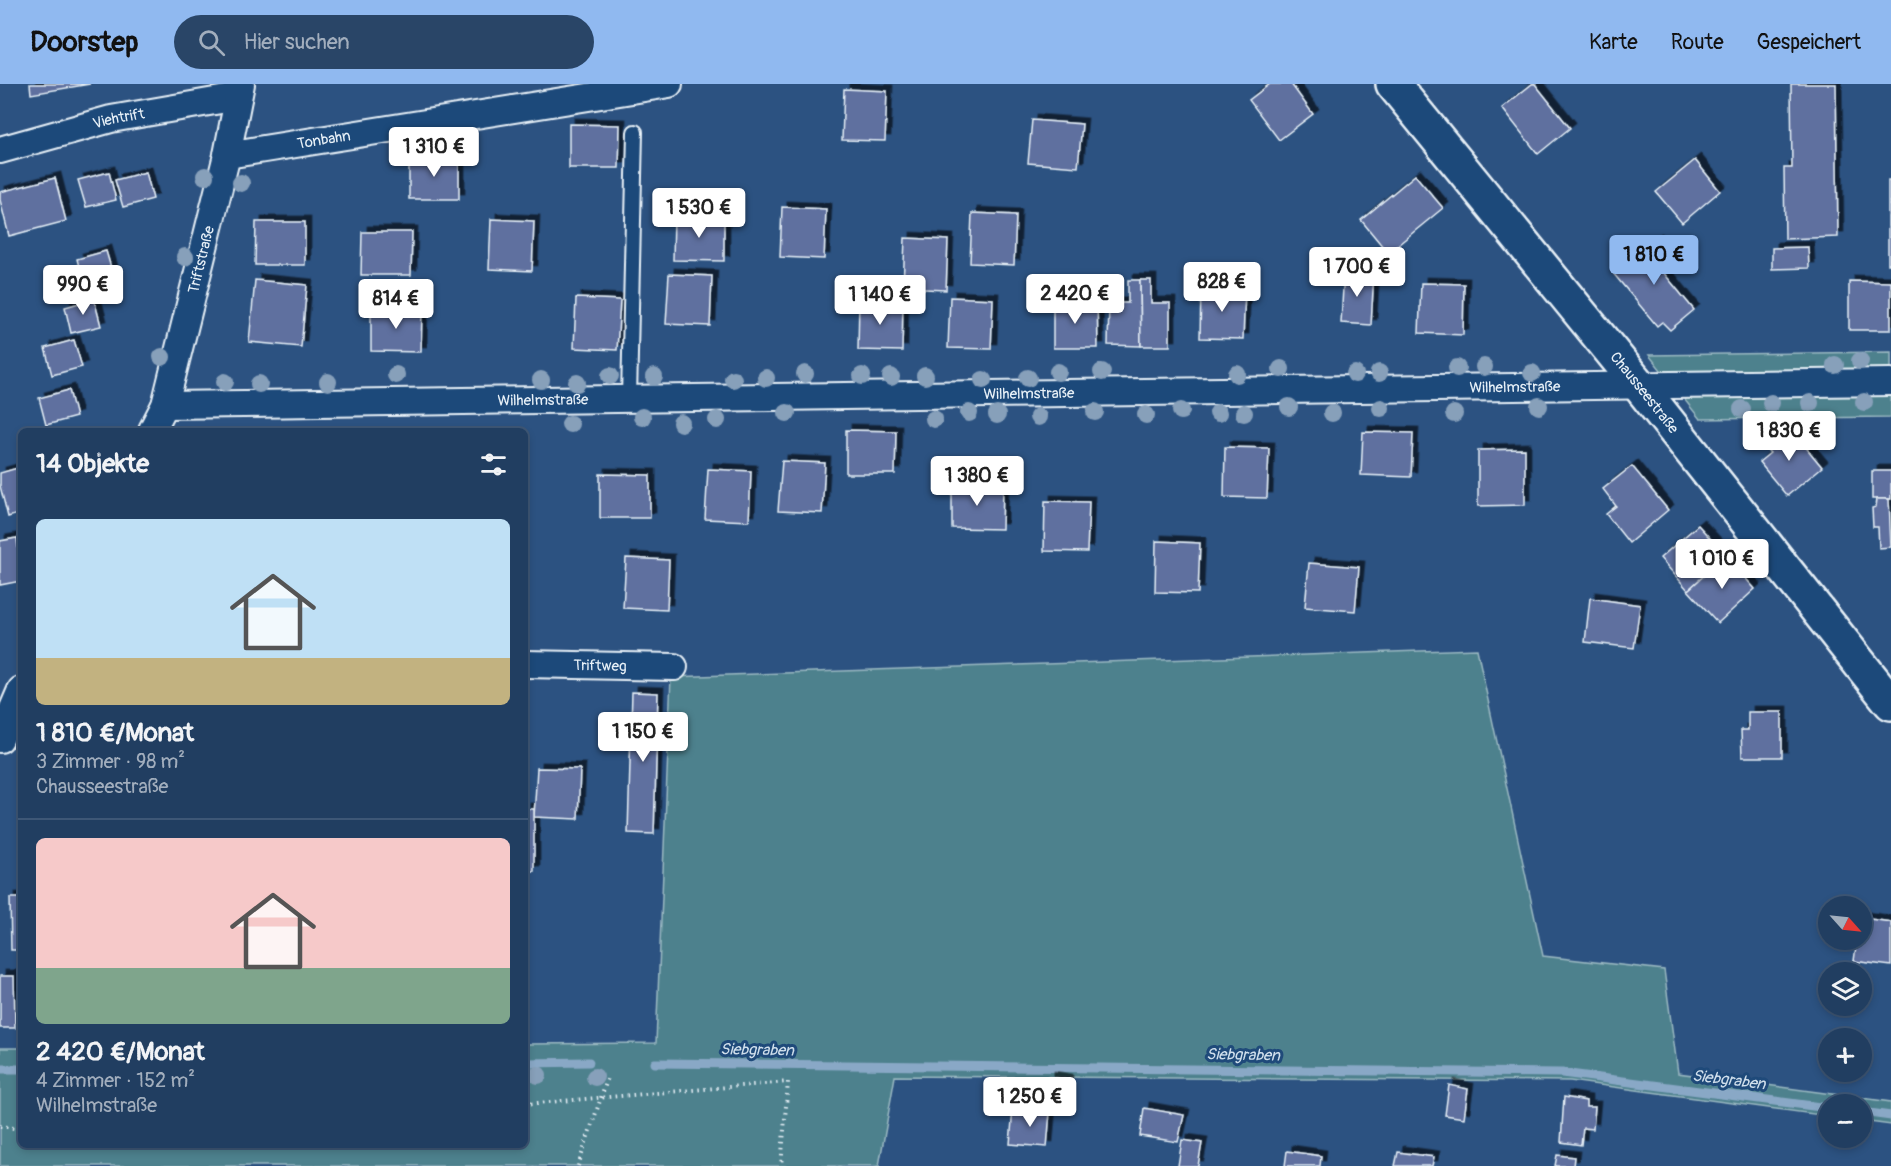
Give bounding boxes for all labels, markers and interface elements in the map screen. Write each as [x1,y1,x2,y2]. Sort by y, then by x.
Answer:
search box [174,15,594,69]
text: Doorstep [30,25,138,60]
icon: search [195,26,228,59]
text: Hier suchen [243,28,350,56]
text: Karte [1589,29,1638,56]
text: Route [1671,29,1724,56]
text: Gespeichert [1757,29,1861,56]
street label: Viehtrift [91,104,147,134]
street label: Tonbahn [296,126,352,154]
pin: 1 310 € [379,127,489,178]
text: 1 310 € [403,134,465,159]
pin: 1 530 € [644,188,754,239]
text: 1 530 € [666,195,732,220]
street label: Triftstraße [184,223,219,295]
pin: 1 810 € [1599,235,1709,286]
text: 1 810 € [1623,242,1685,267]
pin: 1 700 € [1302,247,1412,298]
text: 1 700 € [1323,254,1391,279]
pin: 828 € [1180,262,1264,313]
pin: 990 € [41,265,125,316]
text: 828 € [1198,269,1246,294]
text: 990 € [57,272,109,297]
pin: 2 420 € [1020,274,1130,325]
pin: 1 140 € [825,275,935,326]
pin: 814 € [354,279,438,330]
text: 2 420 € [1040,281,1110,306]
text: 1 140 € [849,282,911,307]
text: 814 € [372,286,420,311]
street label: Chausseestraße [1606,348,1683,438]
street label: Wilhelmstraße [1469,377,1561,398]
street label: Wilhelmstraße [983,384,1075,404]
street label: Wilhelmstraße [497,390,589,411]
pin: 1 830 € [1734,411,1844,462]
text: 1 830 € [1757,418,1821,443]
text: 14 Objekte [36,448,149,480]
icon: filters [477,448,510,481]
pin: 1 380 € [922,456,1032,507]
text: 1 380 € [945,463,1009,488]
pin: 1 010 € [1667,539,1777,590]
text: 1 010 € [1690,546,1754,571]
icon: home [219,558,327,666]
street label: Triftweg [573,656,627,676]
pin: 1 150 € [588,712,698,763]
text: 1 810 €/Monat [36,717,194,749]
text: 1 150 € [612,719,674,744]
text: 3 Zimmer · 98 m² [36,749,185,774]
text: Chausseestraße [36,774,168,799]
icon: home [219,877,327,985]
north arrow [1818,896,1872,950]
map controls [1818,896,1872,1148]
button: layers [1818,962,1872,1016]
button: + [1818,1028,1872,1082]
text: 2 420 €/Monat [36,1036,205,1068]
water label: Siebgraben [720,1039,795,1061]
water label: Siebgraben [1206,1044,1281,1066]
water label: Siebgraben [1691,1066,1768,1095]
text: 4 Zimmer · 152 m² [36,1068,195,1093]
pin: 1 250 € [975,1077,1085,1128]
text: 1 250 € [997,1084,1063,1109]
text: Wilhelmstraße [36,1093,157,1118]
button: − [1818,1094,1872,1148]

